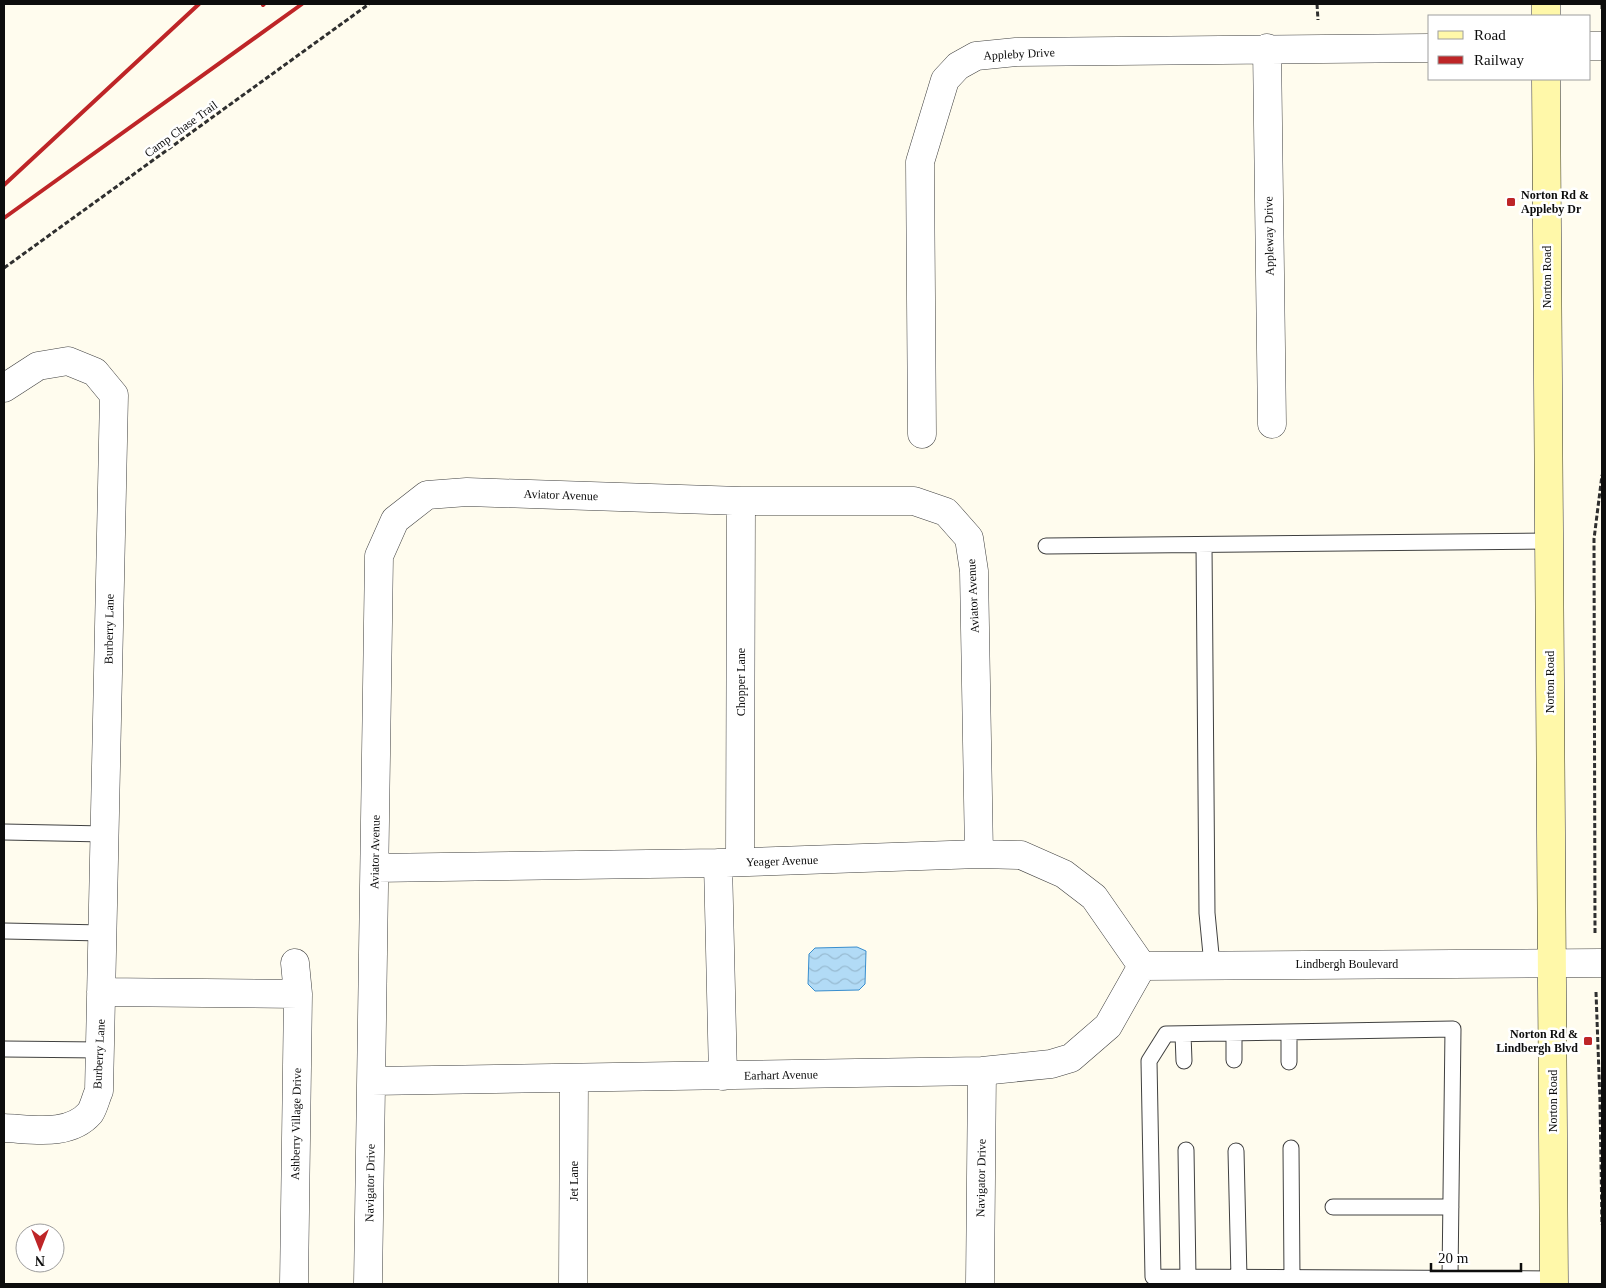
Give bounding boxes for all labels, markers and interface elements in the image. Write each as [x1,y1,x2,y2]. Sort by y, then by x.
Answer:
legend [1428,15,1591,80]
text: Road [1474,27,1506,43]
street label: Appleby Drive [983,45,1055,63]
text: Railway [1474,52,1524,68]
street label: Camp Chase Trail [142,97,221,160]
place label: Norton Rd & Appleby Dr [1521,188,1589,216]
street label: Appleway Drive [1261,196,1277,276]
marker: Norton Rd & Appleby Dr [1505,196,1517,208]
street label: Norton Road [1540,246,1554,308]
street label: Aviator Avenue [524,487,598,503]
street label: Aviator Avenue [964,558,982,634]
street label: Burberry Lane [101,594,117,664]
street label: Chopper Lane [734,648,748,716]
street label: Norton Road [1543,651,1557,713]
street label: Aviator Avenue [367,815,383,889]
street label: Yeager Avenue [746,853,818,869]
street label: Lindbergh Boulevard [1296,957,1398,971]
street label: Burberry Lane [90,1019,108,1089]
place label: Norton Rd & Lindbergh Blvd [1496,1027,1578,1055]
marker: Norton Rd & Lindbergh Blvd [1582,1035,1594,1047]
street label: Earhart Avenue [744,1067,818,1083]
street label: Ashberry Village Drive [288,1068,304,1180]
street label: Norton Road [1546,1070,1560,1132]
street label: Navigator Drive [973,1139,989,1217]
street label: Navigator Drive [362,1144,378,1222]
street label: Jet Lane [567,1161,581,1201]
north arrow [15,1223,65,1273]
scale bar [1431,1240,1521,1272]
text: 20 m [1438,1250,1469,1266]
text: N [35,1253,45,1268]

